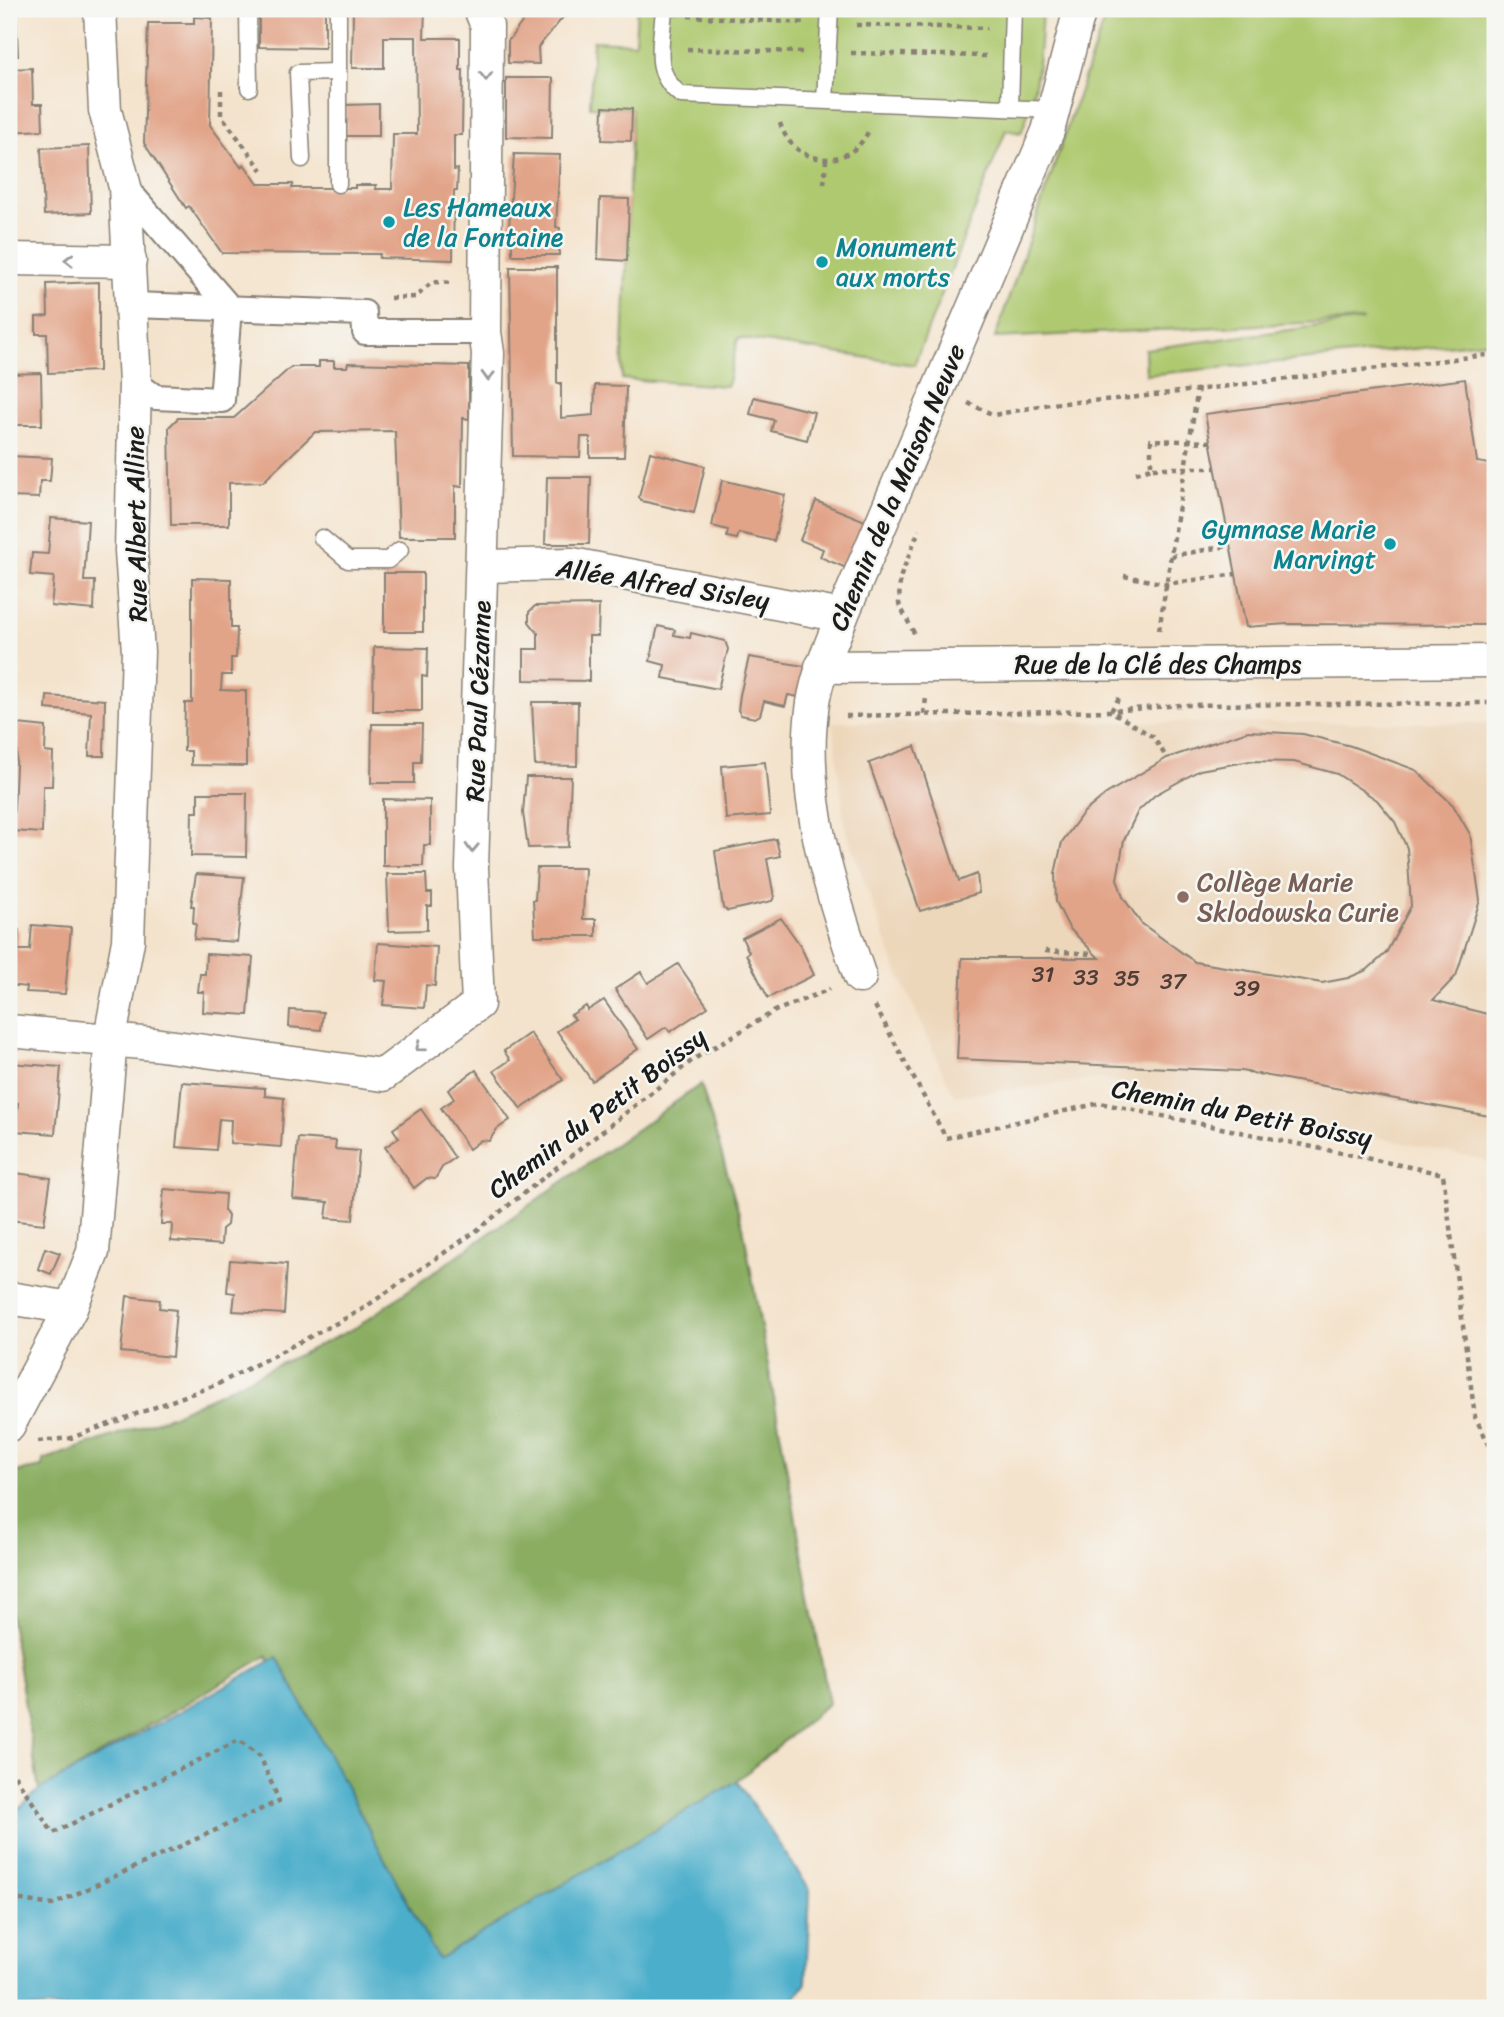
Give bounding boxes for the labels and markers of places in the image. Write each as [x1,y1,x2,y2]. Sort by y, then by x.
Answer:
place label: Les Hameaux de la Fontaine [403,184,564,260]
marker: Les Hameaux de la Fontaine [381,214,397,230]
place label: Monument aux morts [836,224,956,300]
marker: Monument aux morts [814,254,830,270]
place label: Gymnase Marie Marvingt [1202,506,1376,582]
marker: Gymnase Marie Marvingt [1382,536,1398,552]
place label: Collège Marie Sklodowska Curie [1197,859,1399,935]
marker: Collège Marie Sklodowska Curie [1175,889,1191,905]

